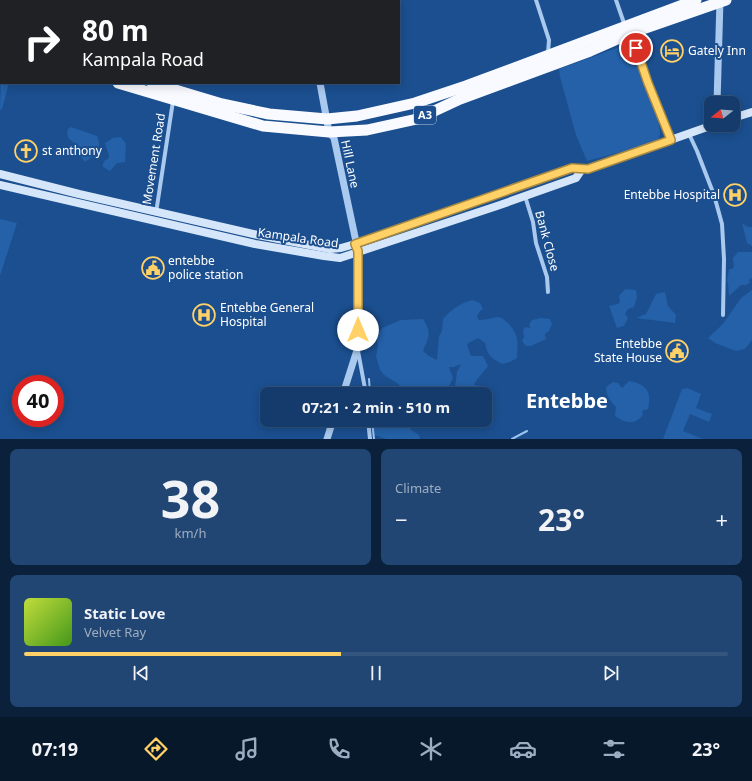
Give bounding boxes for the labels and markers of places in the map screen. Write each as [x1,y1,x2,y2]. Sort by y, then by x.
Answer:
pin [619,31,653,65]
hotel icon: Gately Inn [659,38,685,64]
place label: Gately Inn [688,42,746,59]
church icon: st anthony [13,138,39,164]
place label: st anthony [42,142,103,159]
hospital icon: Entebbe Hospital [722,182,748,208]
place label: Entebbe Hospital [624,186,720,203]
place label: entebbe police station [168,252,243,283]
public building icon: entebbe police station [140,255,166,281]
place label: Entebbe General Hospital [220,299,314,330]
hospital icon: Entebbe General Hospital [191,302,217,328]
place label: Entebbe State House [594,335,662,366]
public building icon: Entebbe State House [664,338,690,364]

